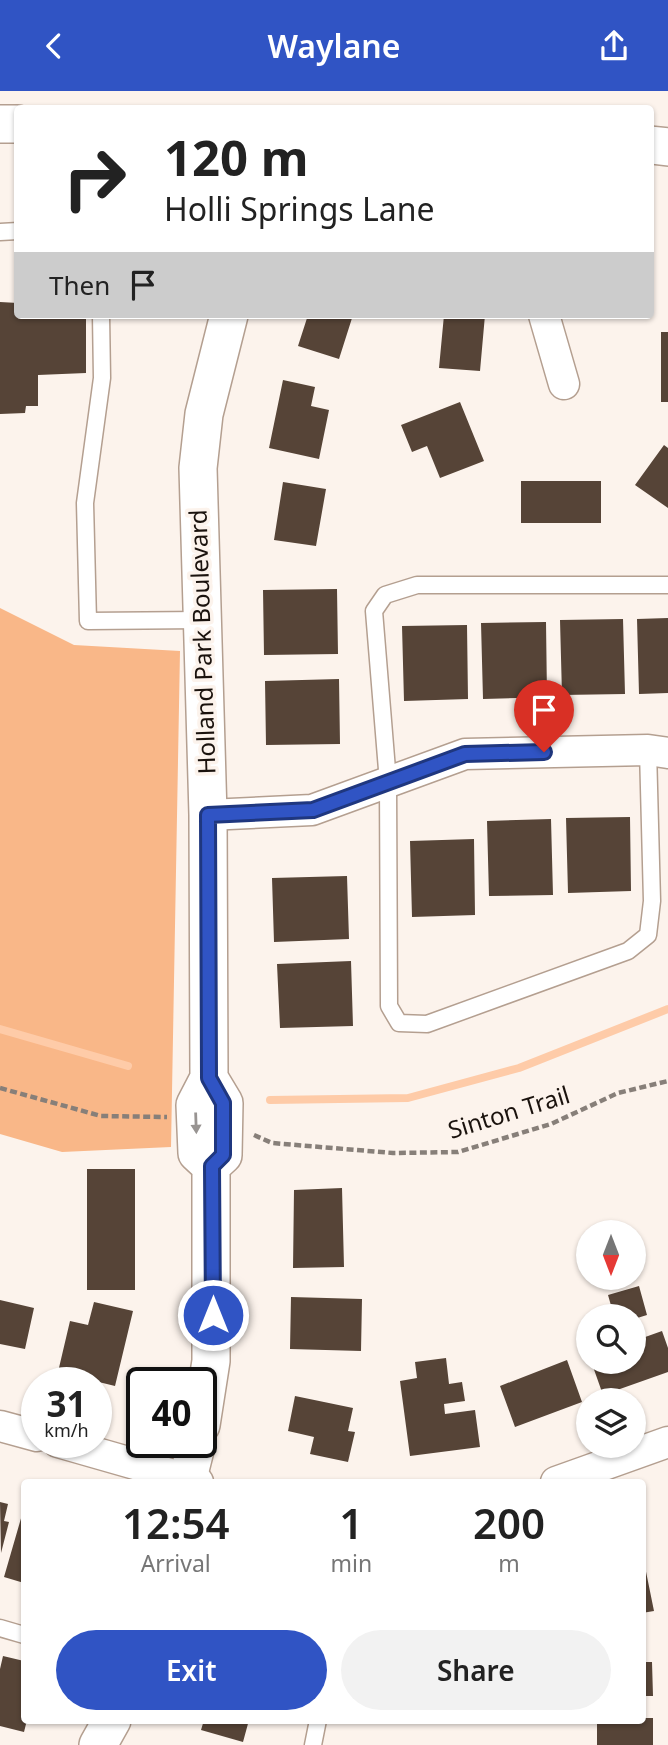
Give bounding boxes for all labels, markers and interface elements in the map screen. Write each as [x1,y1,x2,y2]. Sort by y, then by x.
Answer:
text: Waylane [267,24,401,67]
icon: back [35,27,73,65]
icon: share [595,27,633,65]
text: 120 m [164,124,309,190]
icon: right [49,133,140,224]
text: Holli Springs Lane [164,187,435,230]
icon: arrive [124,266,162,304]
text: Then [49,267,110,303]
street label: Holland Park Boulevard [180,509,223,775]
pin [514,680,574,752]
icon: arrive [525,691,563,729]
street label: Sinton Trail [444,1077,574,1146]
one-way arrow [191,1113,202,1135]
north arrow [576,1220,646,1290]
map controls [576,1220,646,1458]
position arrow [176,1278,250,1352]
button: search [576,1304,646,1374]
speed limit sign: 40 [126,1367,217,1458]
text: 31 [46,1380,87,1427]
button: layers [576,1388,646,1458]
text: km/h [44,1418,89,1442]
text: 12:54 [122,1494,230,1551]
text: 1 [339,1494,363,1551]
text: 200 [473,1494,545,1551]
text: Arrival [141,1547,211,1579]
text: min [330,1547,372,1579]
text: m [498,1547,520,1579]
button: Exit [56,1630,327,1710]
button: Share [341,1630,611,1710]

